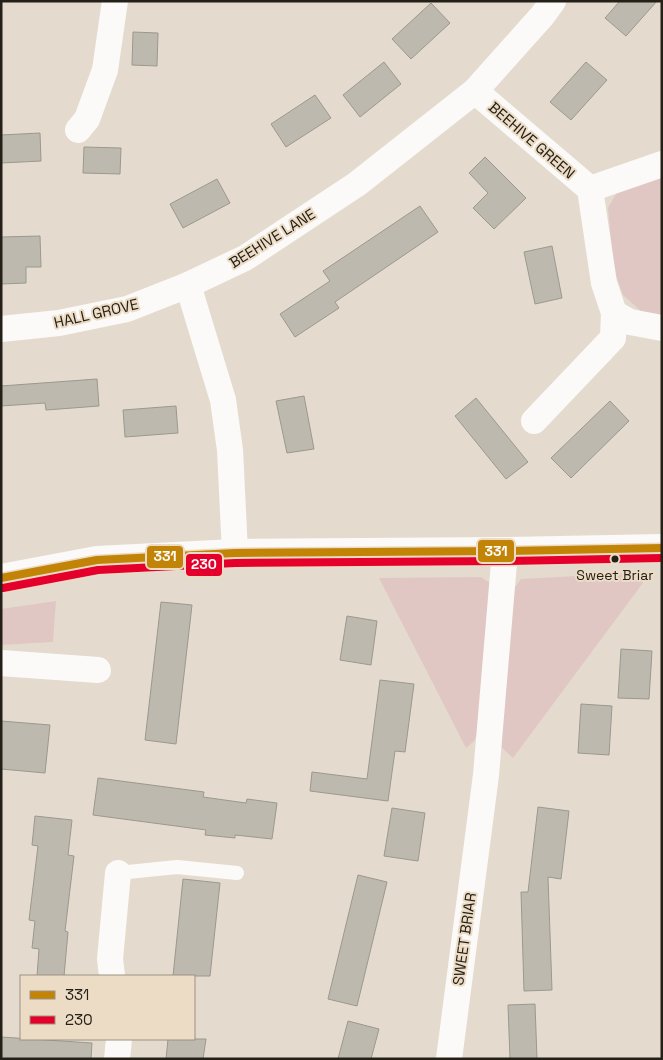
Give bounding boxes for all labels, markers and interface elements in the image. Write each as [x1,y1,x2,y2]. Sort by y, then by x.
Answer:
street label: BEEHIVE GREEN [485,97,579,183]
street label: BEEHIVE LANE [225,204,319,272]
street label: HALL GROVE [52,294,140,332]
line badge: 331 [477,539,515,563]
text: 331 [484,542,508,560]
line badge: 331 [146,545,184,569]
text: 331 [153,547,177,565]
line badge: 230 [185,553,223,577]
marker: Sweet Briar [610,554,620,564]
text: 230 [191,555,217,573]
place label: Sweet Briar [576,566,654,584]
street label: SWEET BRIAR [448,891,480,987]
legend [20,975,195,1040]
text: 331 [65,985,89,1004]
text: 230 [65,1010,93,1029]

